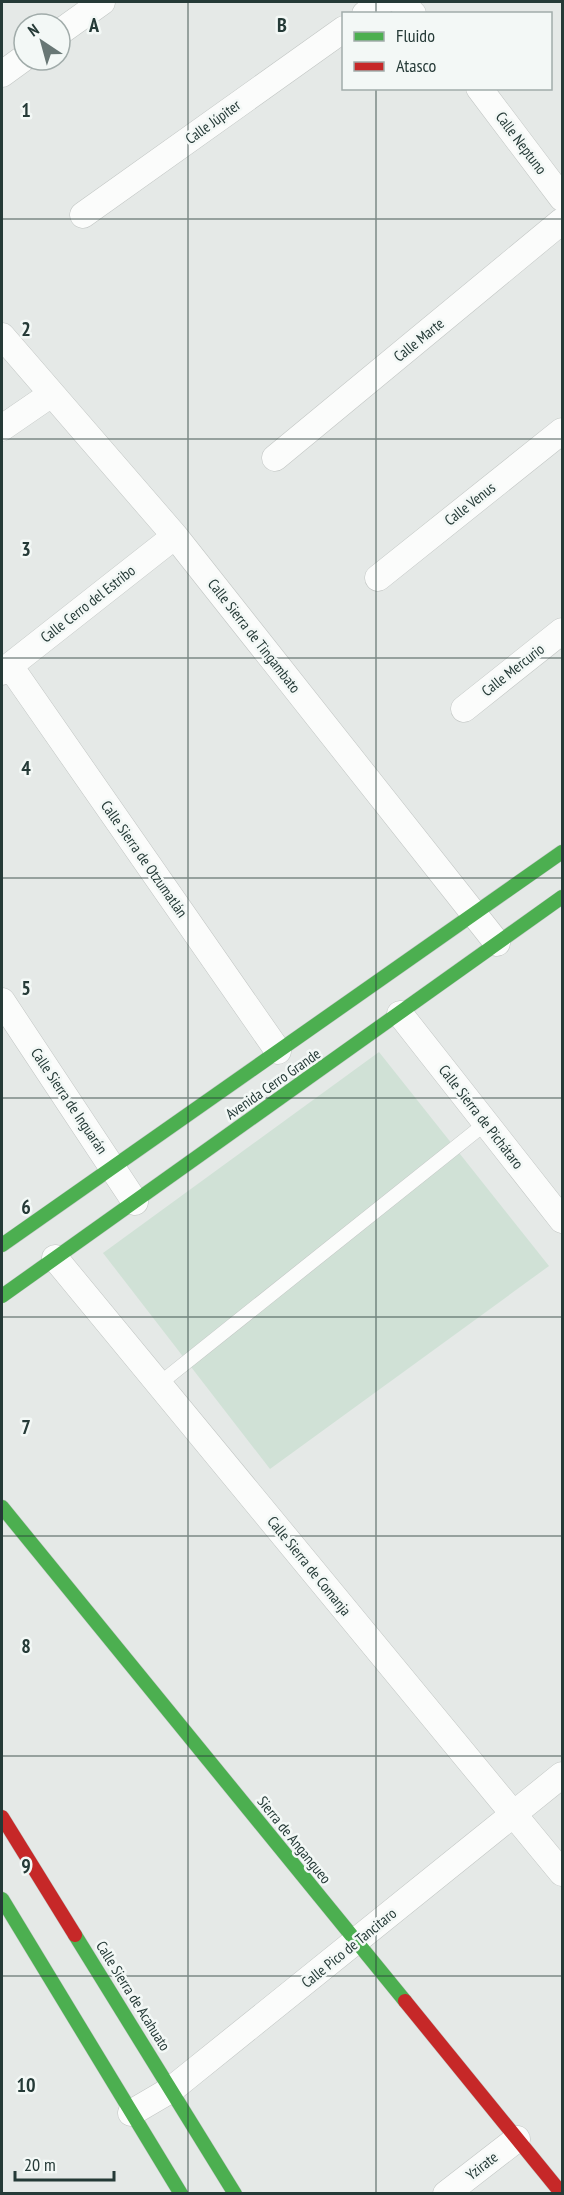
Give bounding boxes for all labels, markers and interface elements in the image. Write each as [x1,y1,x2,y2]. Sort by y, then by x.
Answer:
north arrow [12,12,72,72]
text: A [88,12,100,38]
text: B [277,12,287,38]
legend [342,12,552,90]
text: N [24,19,43,40]
text: Fluido [396,24,435,47]
text: Atasco [396,54,437,77]
street label: Calle Júpiter [182,95,245,148]
text: 1 [21,97,31,123]
street label: Calle Neptuno [492,108,551,178]
street label: Calle Marte [390,314,448,366]
text: 2 [21,316,31,342]
street label: Calle Venus [440,478,499,529]
text: 3 [21,536,31,562]
street label: Calle Cerro del Estribo [37,561,139,646]
street label: Calle Sierra de Tingambato [204,575,305,697]
street label: Calle Mercurio [477,639,548,700]
text: 4 [21,755,31,781]
street label: Calle Sierra de Otzumatlán [97,797,192,921]
text: 5 [21,975,31,1001]
street label: Calle Sierra de Inguarán [27,1044,112,1157]
street label: Avenida Cerro Grande [222,1044,324,1123]
street label: Calle Sierra de Pichátaro [435,1061,528,1173]
text: 6 [21,1194,31,1220]
text: 7 [21,1414,31,1440]
street label: Calle Sierra de Comanja [263,1512,355,1619]
text: 8 [21,1633,31,1659]
street label: Sierra de Angangueo [253,1792,335,1887]
text: 9 [21,1853,31,1879]
street label: Calle Pico de Tancitaro [297,1904,400,1992]
street label: Calle Sierra de Acahuato [92,1937,175,2054]
text: 10 [16,2072,36,2098]
scale bar [15,2144,114,2182]
street label: Yzirate [462,2147,501,2184]
text: 20 m [24,2153,56,2176]

